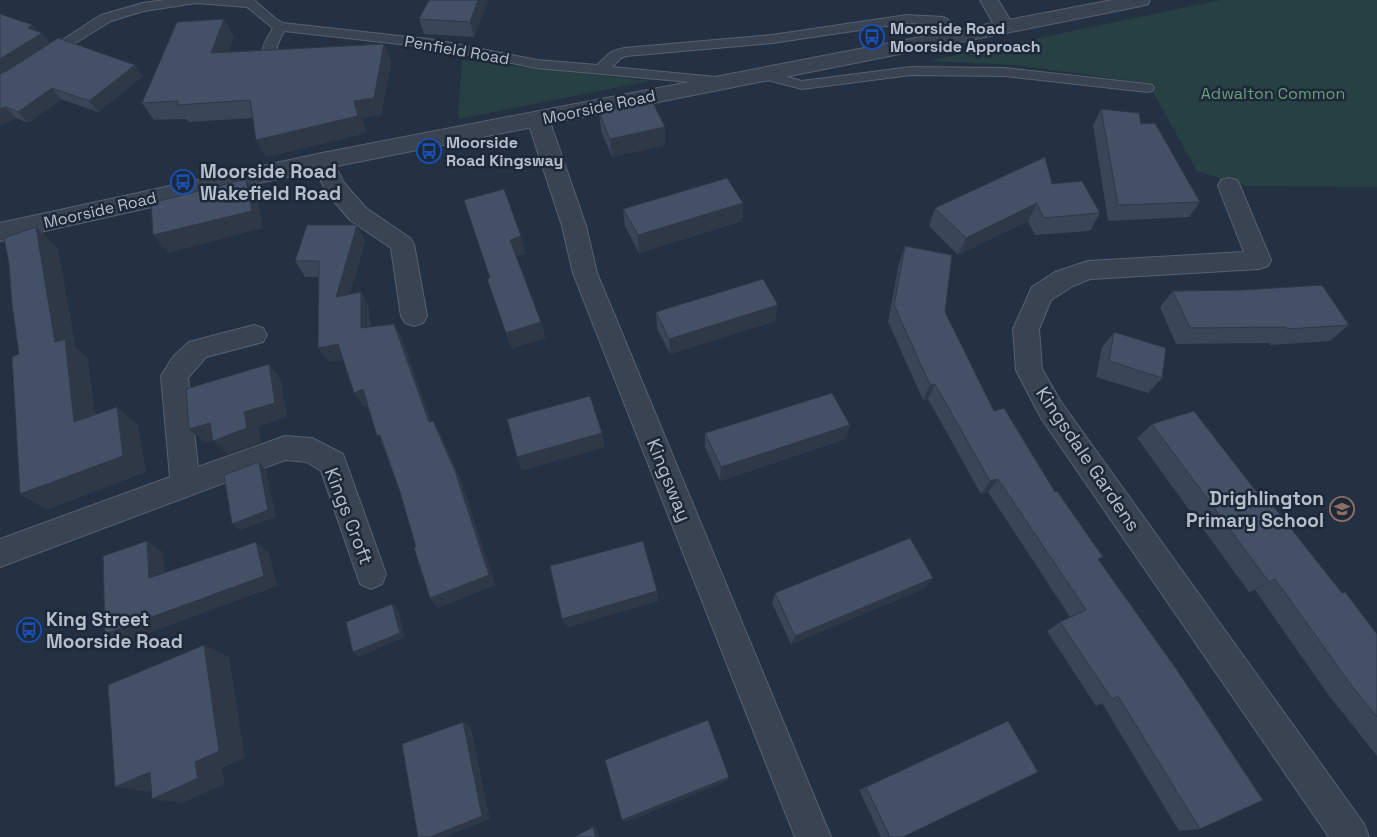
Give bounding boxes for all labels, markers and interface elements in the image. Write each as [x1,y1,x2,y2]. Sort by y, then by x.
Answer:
place label: Moorside Road Moorside Approach [890,18,1041,57]
bus stop icon: Moorside Road Moorside Approach [859,24,885,50]
street label: Penfield Road [403,30,511,70]
park label: Adwalton Common [1201,83,1345,104]
street label: Moorside Road [541,85,657,129]
place label: Moorside Road Kingsway [446,132,563,171]
bus stop icon: Moorside Road Kingsway [416,138,442,164]
place label: Moorside Road Wakefield Road [200,159,341,206]
bus stop icon: Moorside Road Wakefield Road [170,169,196,195]
street label: Moorside Road [42,187,158,233]
street label: Kingsdale Gardens [1030,382,1146,536]
street label: Kingsway [641,435,697,525]
street label: Kings Croft [319,464,379,568]
place label: Drighlington Primary School [1186,486,1324,533]
school or university icon: Drighlington Primary School [1329,496,1355,522]
place label: King Street Moorside Road [46,607,183,654]
bus stop icon: King Street Moorside Road [16,617,42,643]

